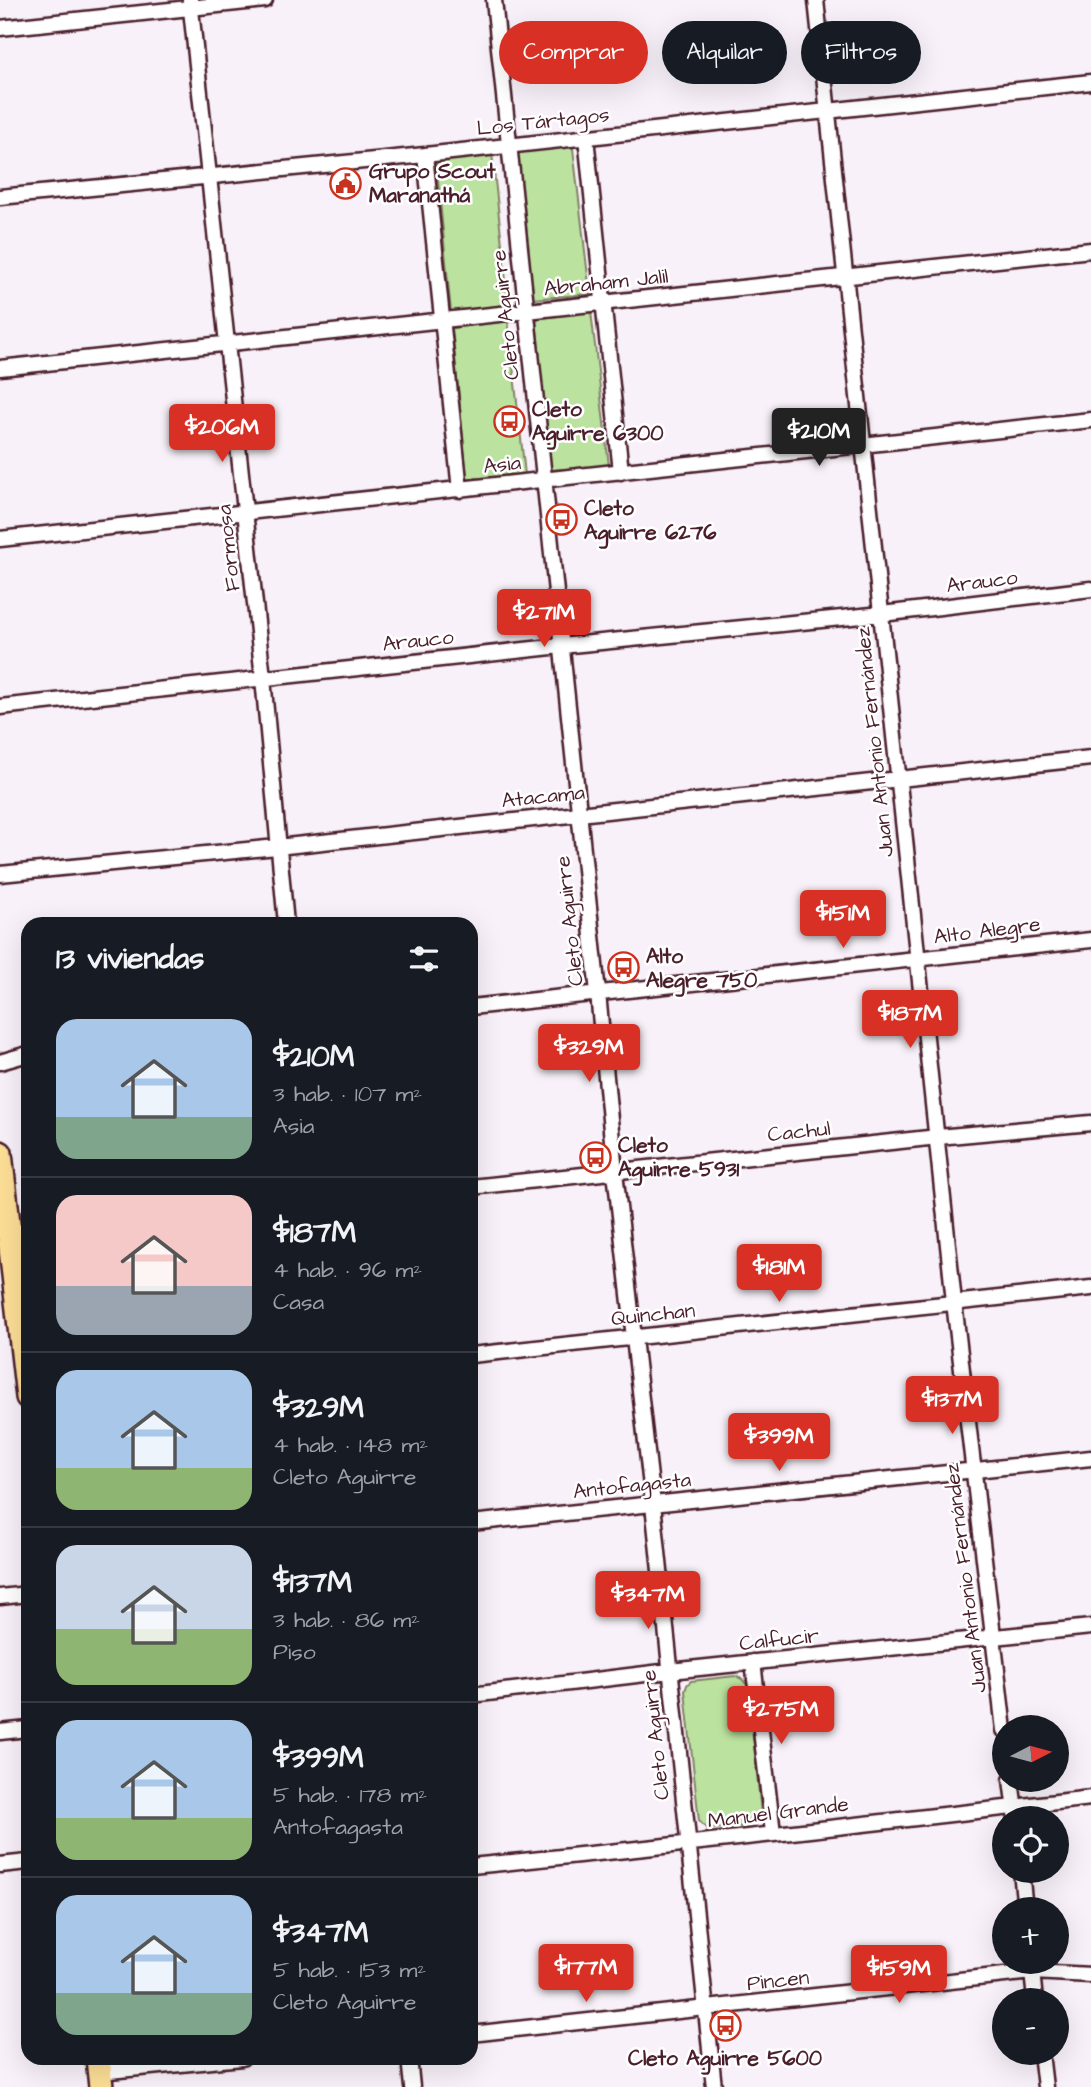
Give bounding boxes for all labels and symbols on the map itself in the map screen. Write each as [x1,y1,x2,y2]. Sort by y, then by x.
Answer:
street label: Los Tártagos [475,100,611,145]
place label: Grupo Scout Maranathá [369,157,496,210]
public building icon: Grupo Scout Maranathá [329,166,363,200]
street label: Cleto Aguirre [484,248,529,382]
street label: Abraham Jalil [542,262,670,303]
place label: Cleto Aguirre 6300 [532,395,663,450]
bus stop icon: Cleto Aguirre 6300 [492,404,526,438]
pin: $206M [173,405,271,464]
pin: $210M [770,408,868,468]
street label: Asia [482,448,523,481]
place label: Cleto Aguirre 6276 [584,494,717,549]
street label: Formosa [209,503,247,593]
bus stop icon: Cleto Aguirre 6276 [544,503,578,537]
street label: Arauco [945,563,1019,600]
pin: $271M [495,590,593,649]
street label: Arauco [381,622,455,659]
street label: Juan Antonio Fernández [848,625,901,858]
street label: Atacama [500,778,586,815]
street label: Cleto Aguirre [548,854,593,988]
pin: $151M [794,890,892,950]
street label: Alto Alegre [932,910,1042,953]
place label: Alto Alegre 750 [646,942,757,997]
bus stop icon: Alto Alegre 750 [606,951,640,985]
pin: $187M [861,990,959,1050]
pin: $329M [540,1024,638,1084]
street label: Cachul [766,1114,832,1149]
place label: Cleto Aguirre 5931 [618,1131,740,1186]
bus stop icon: Cleto Aguirre 5931 [578,1140,612,1174]
pin: $181M [730,1244,828,1304]
street label: Quinchan [610,1296,696,1333]
pin: $137M [903,1376,1001,1436]
pin: $399M [730,1414,828,1473]
street label: Juan Antonio Fernández [937,1461,994,1694]
street label: Antofagasta [572,1465,693,1508]
pin: $347M [599,1572,697,1631]
street label: Calfucir [738,1621,821,1658]
street label: Cleto Aguirre [634,1668,679,1802]
pin: $275M [732,1686,830,1746]
north arrow [992,1715,1069,1792]
street label: Manuel Grande [706,1789,850,1836]
pin: $177M [537,1944,635,2004]
pin: $159M [850,1946,948,2005]
street label: Pincen [746,1963,811,1998]
bus stop icon: Cleto Aguirre 5600 [708,2009,742,2043]
place label: Cleto Aguirre 5600 [628,2044,822,2075]

